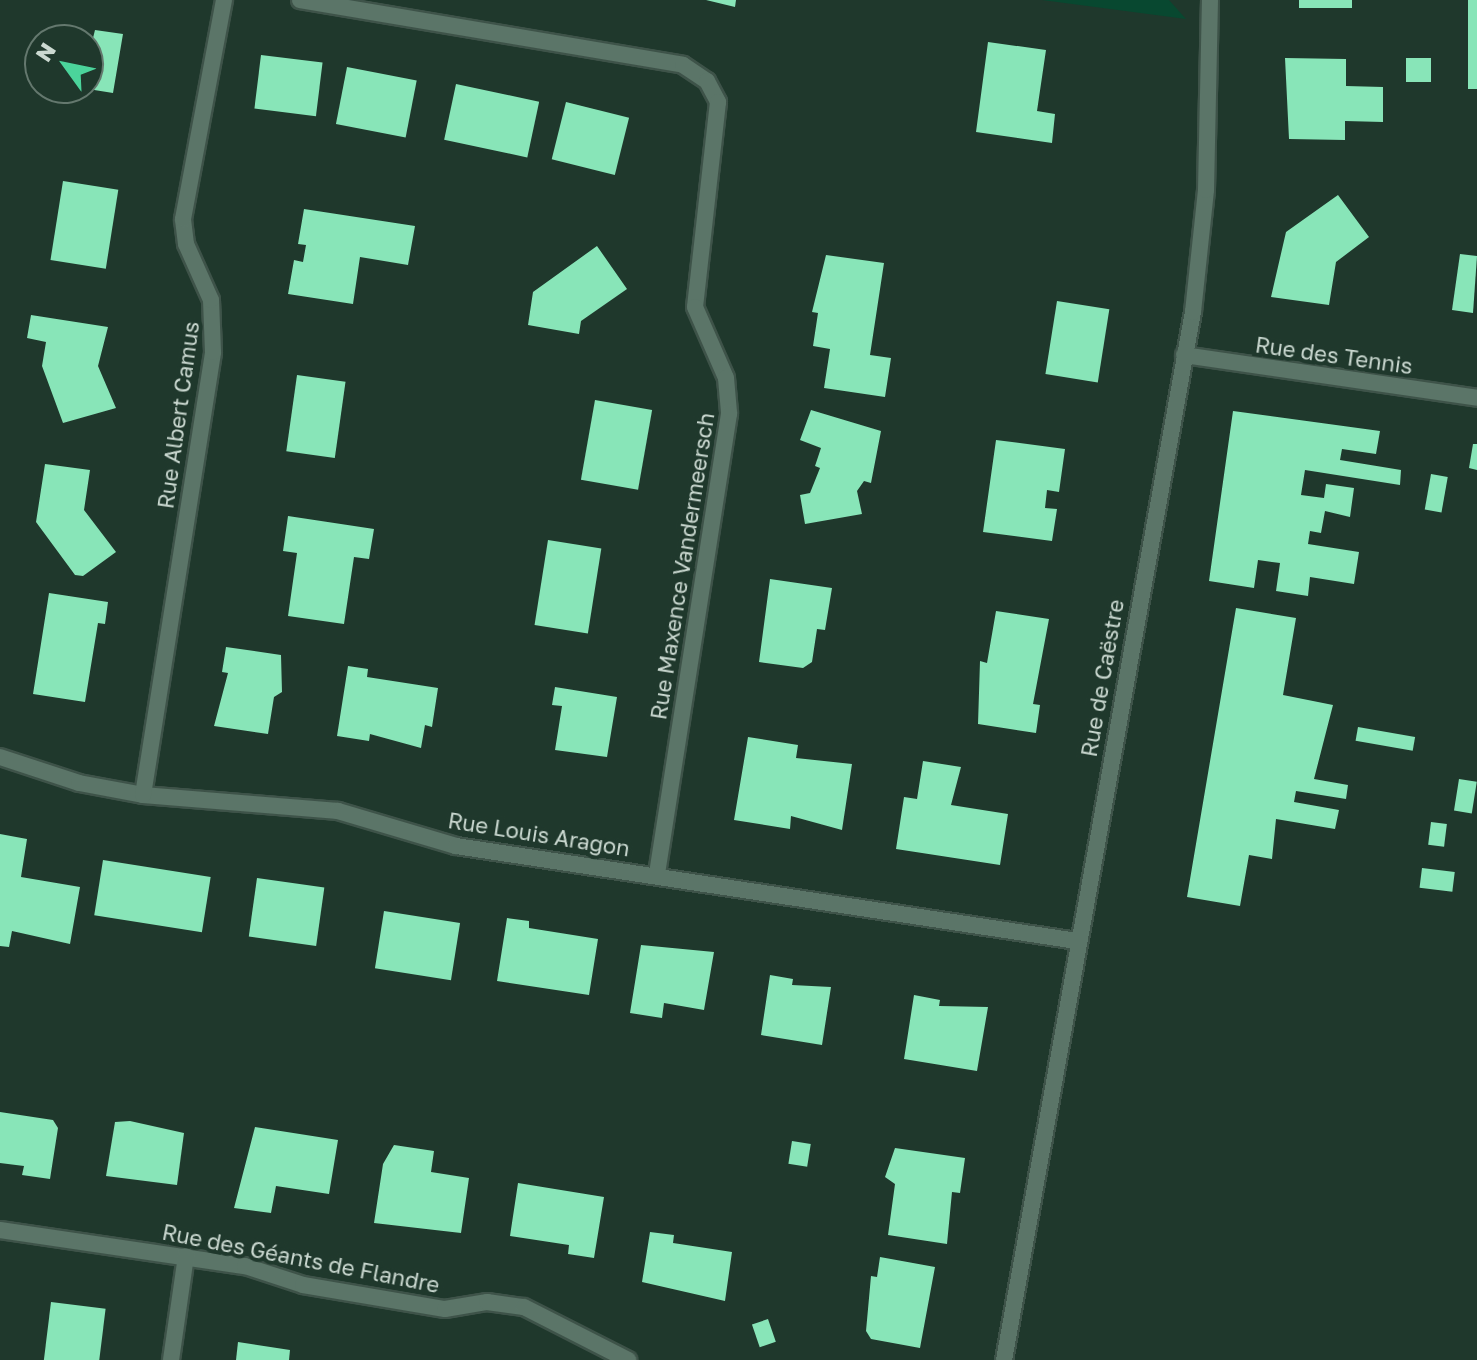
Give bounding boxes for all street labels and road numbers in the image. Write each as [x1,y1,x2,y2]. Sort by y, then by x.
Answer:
street label: Rue Albert Camus [152,320,204,510]
street label: Rue des Tennis [1254,331,1414,379]
street label: Rue Maxence Vandermeersch [645,411,719,721]
street label: Rue de Caëstre [1075,597,1129,759]
street label: Rue Louis Aragon [446,807,632,861]
street label: Rue des Géants de Flandre [160,1218,442,1298]

